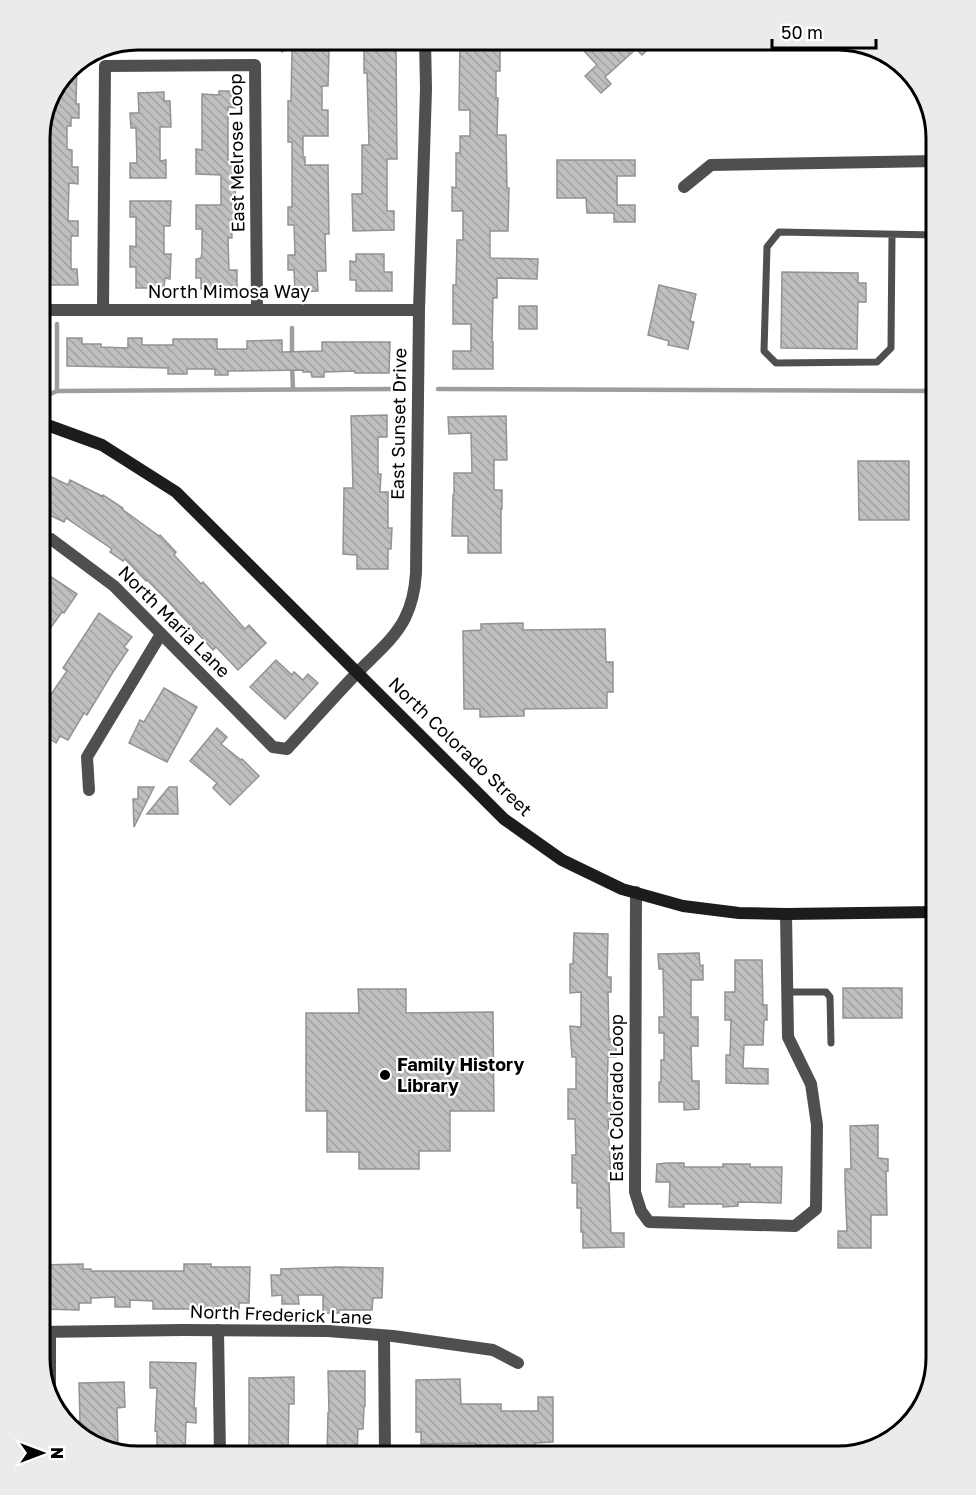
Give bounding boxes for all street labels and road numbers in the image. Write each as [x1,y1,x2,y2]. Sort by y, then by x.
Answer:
street label: East Melrose Loop [224,73,248,233]
street label: North Mimosa Way [148,280,310,302]
street label: East Sunset Drive [386,348,410,500]
street label: North Maria Lane [114,561,235,682]
street label: North Colorado Street [384,672,537,820]
street label: East Colorado Loop [605,1014,627,1182]
street label: North Frederick Lane [189,1300,373,1328]

